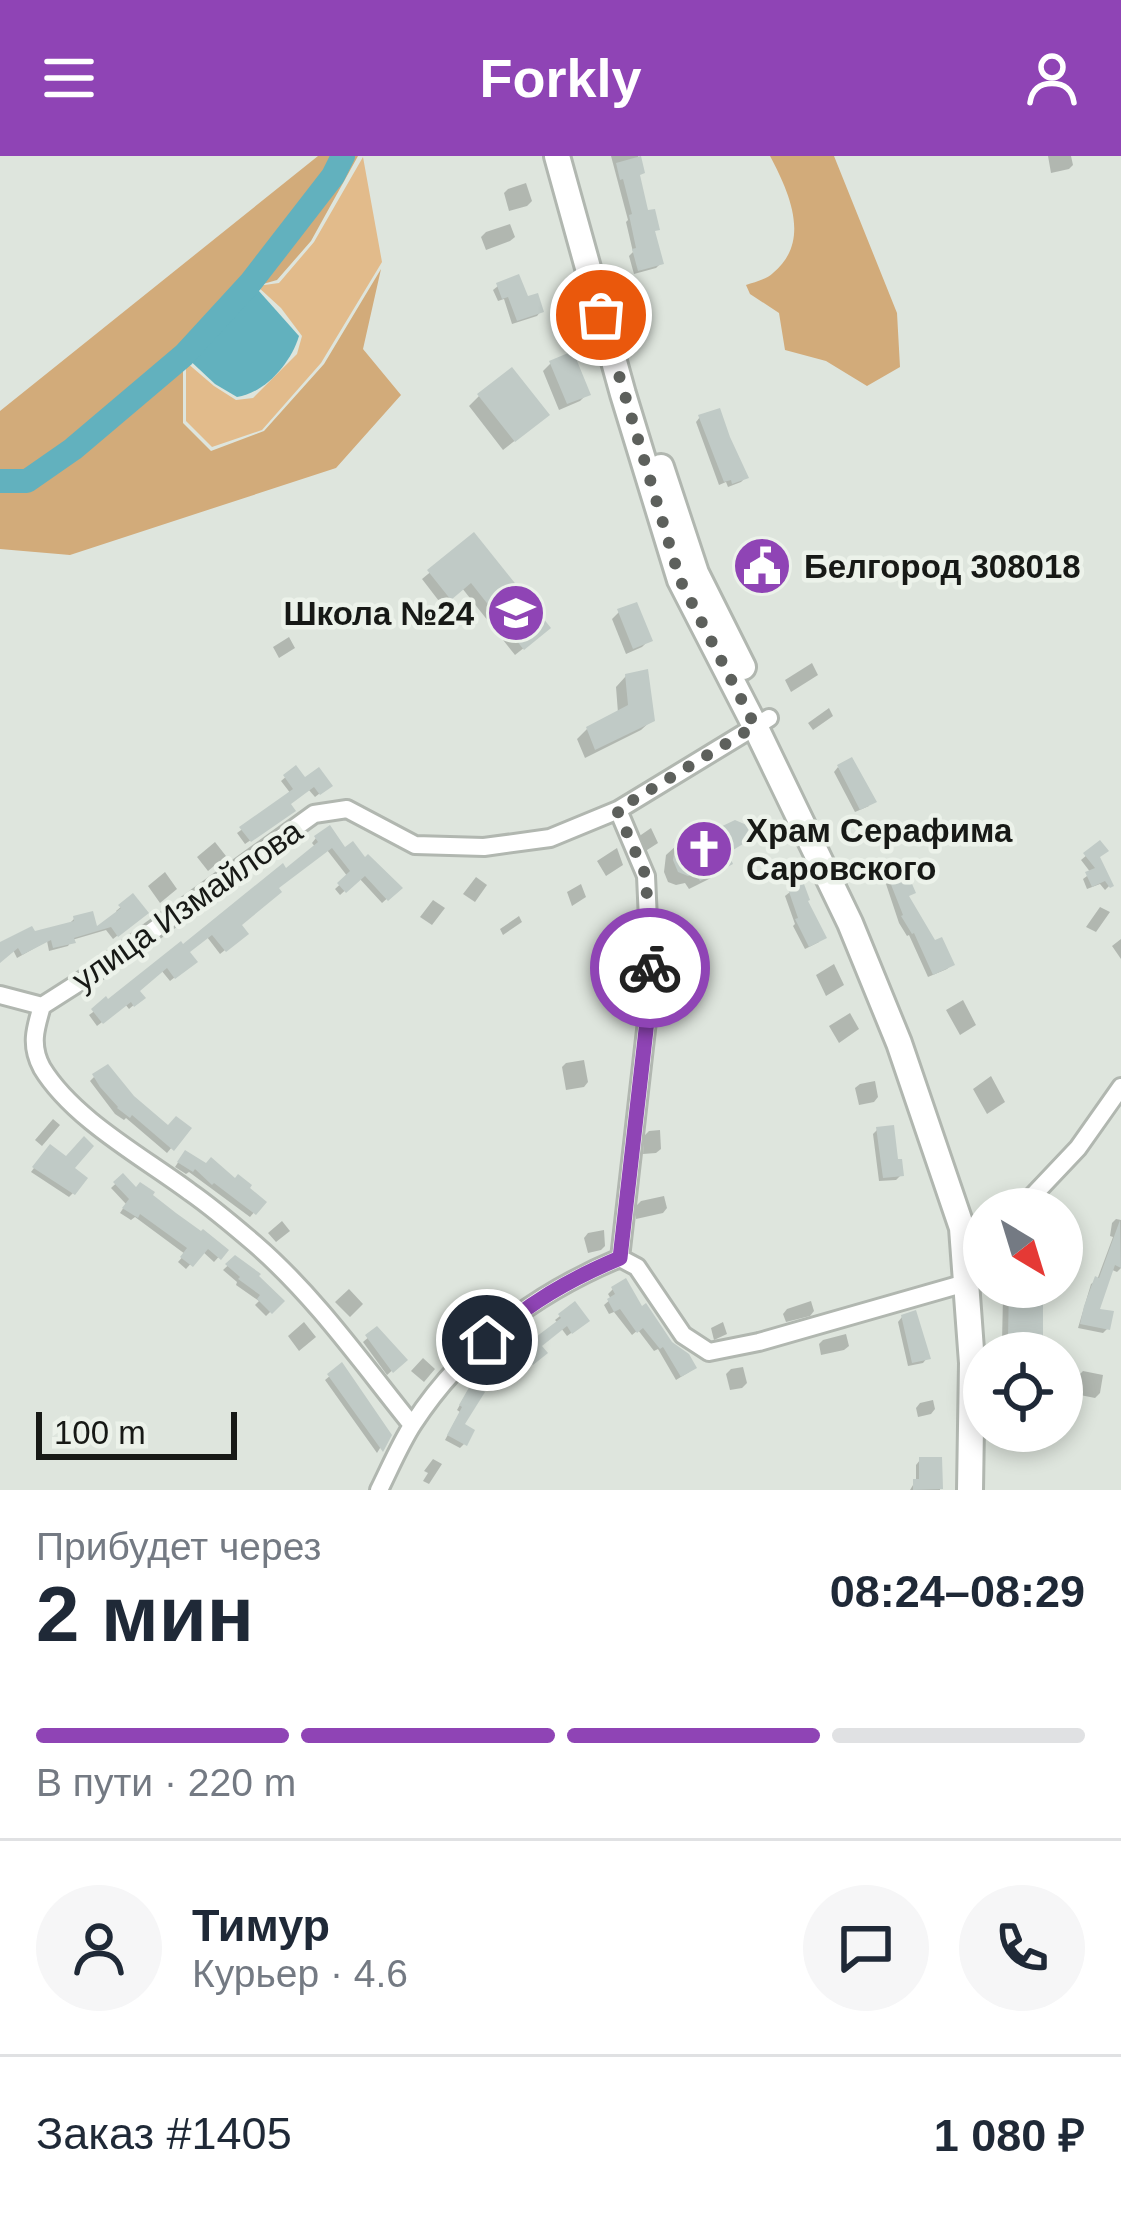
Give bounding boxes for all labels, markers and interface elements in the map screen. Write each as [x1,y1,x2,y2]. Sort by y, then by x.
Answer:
icon: menu [36,45,102,111]
icon: person [1019,45,1085,111]
text: Forkly [479,48,642,108]
pin [550,264,652,366]
icon: bag [568,282,634,348]
public building icon: Белгород 308018 [731,535,793,597]
place label: Белгород 308018 [804,548,1081,585]
school or university icon: Школа №24 [485,582,547,644]
place label: Школа №24 [283,595,475,632]
street label: улица Измайлова [65,812,309,998]
place label: Храм Серафима Саровского [746,812,1013,887]
church icon: Храм Серафима Саровского [673,818,735,880]
courier [590,908,710,1028]
icon: bike [617,935,683,1001]
north arrow [963,1188,1083,1308]
map controls [963,1188,1083,1452]
pin [436,1289,538,1391]
icon: home [454,1307,520,1373]
button: locate [963,1332,1083,1452]
scale bar [36,1406,237,1459]
text: 100 m [54,1414,146,1451]
text: Прибудет через [36,1525,321,1568]
text: 08:24–08:29 [830,1566,1085,1617]
text: 2 мин [36,1570,254,1658]
text: В пути · 220 m [36,1761,296,1804]
button: person [36,1885,162,2011]
button: chat [803,1885,929,2011]
button: phone [959,1885,1085,2011]
text: Тимур [192,1900,330,1951]
text: Курьер · 4.6 [192,1952,408,1995]
text: Заказ #1405 [36,2108,292,2159]
text: 1 080 ₽ [934,2110,1085,2161]

